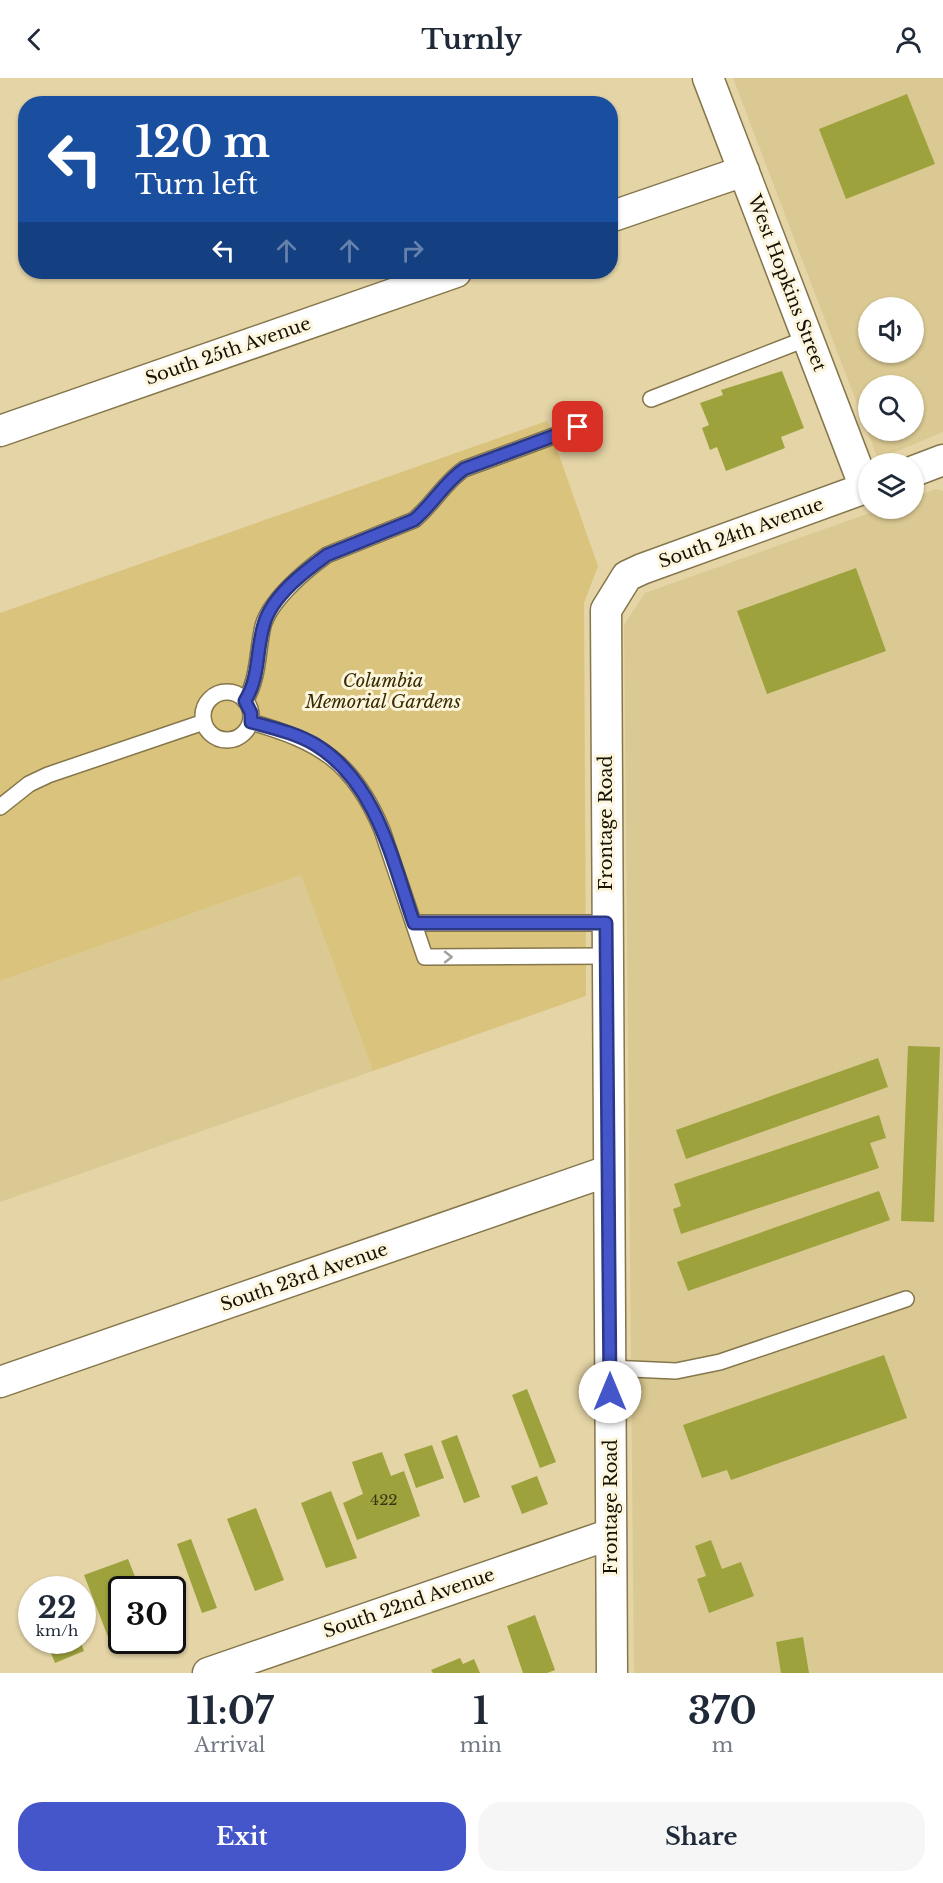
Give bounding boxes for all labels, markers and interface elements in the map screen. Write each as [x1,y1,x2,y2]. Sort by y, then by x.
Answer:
icon: back [18,23,51,56]
text: Turnly [421,23,522,56]
icon: person [892,23,925,56]
text: 120 m [135,116,270,168]
icon: left [36,120,114,198]
text: Turn left [135,168,258,201]
street label: West Hopkins Street [743,191,831,375]
icon: left [207,234,240,267]
icon: ahead [270,234,303,267]
icon: ahead [333,234,366,267]
icon: right [396,234,429,267]
map controls [858,297,924,519]
button: sound [858,297,924,363]
street label: South 25th Avenue [142,312,314,390]
button: search [858,375,924,441]
pin [552,401,603,452]
icon: arrive [561,410,594,443]
button: layers [858,453,924,519]
street label: South 24th Avenue [656,493,826,573]
park label: Columbia Memorial Gardens [304,670,461,713]
street label: Frontage Road [595,755,617,891]
one-way arrow [444,951,453,963]
street label: South 23rd Avenue [217,1238,391,1316]
position arrow [578,1360,642,1424]
street label: Frontage Road [600,1439,622,1575]
house number: 422 [370,1490,398,1509]
street label: South 22nd Avenue [321,1563,497,1643]
speed limit sign: 30 [108,1576,186,1654]
text: 22 [37,1589,77,1626]
text: km/h [36,1621,78,1640]
text: 11:07 [186,1689,274,1734]
text: 1 [473,1689,489,1734]
text: 370 [688,1689,757,1734]
text: Arrival [194,1733,265,1757]
text: min [460,1733,502,1757]
text: m [712,1733,733,1757]
button: Exit [18,1802,466,1871]
button: Share [478,1802,925,1871]

